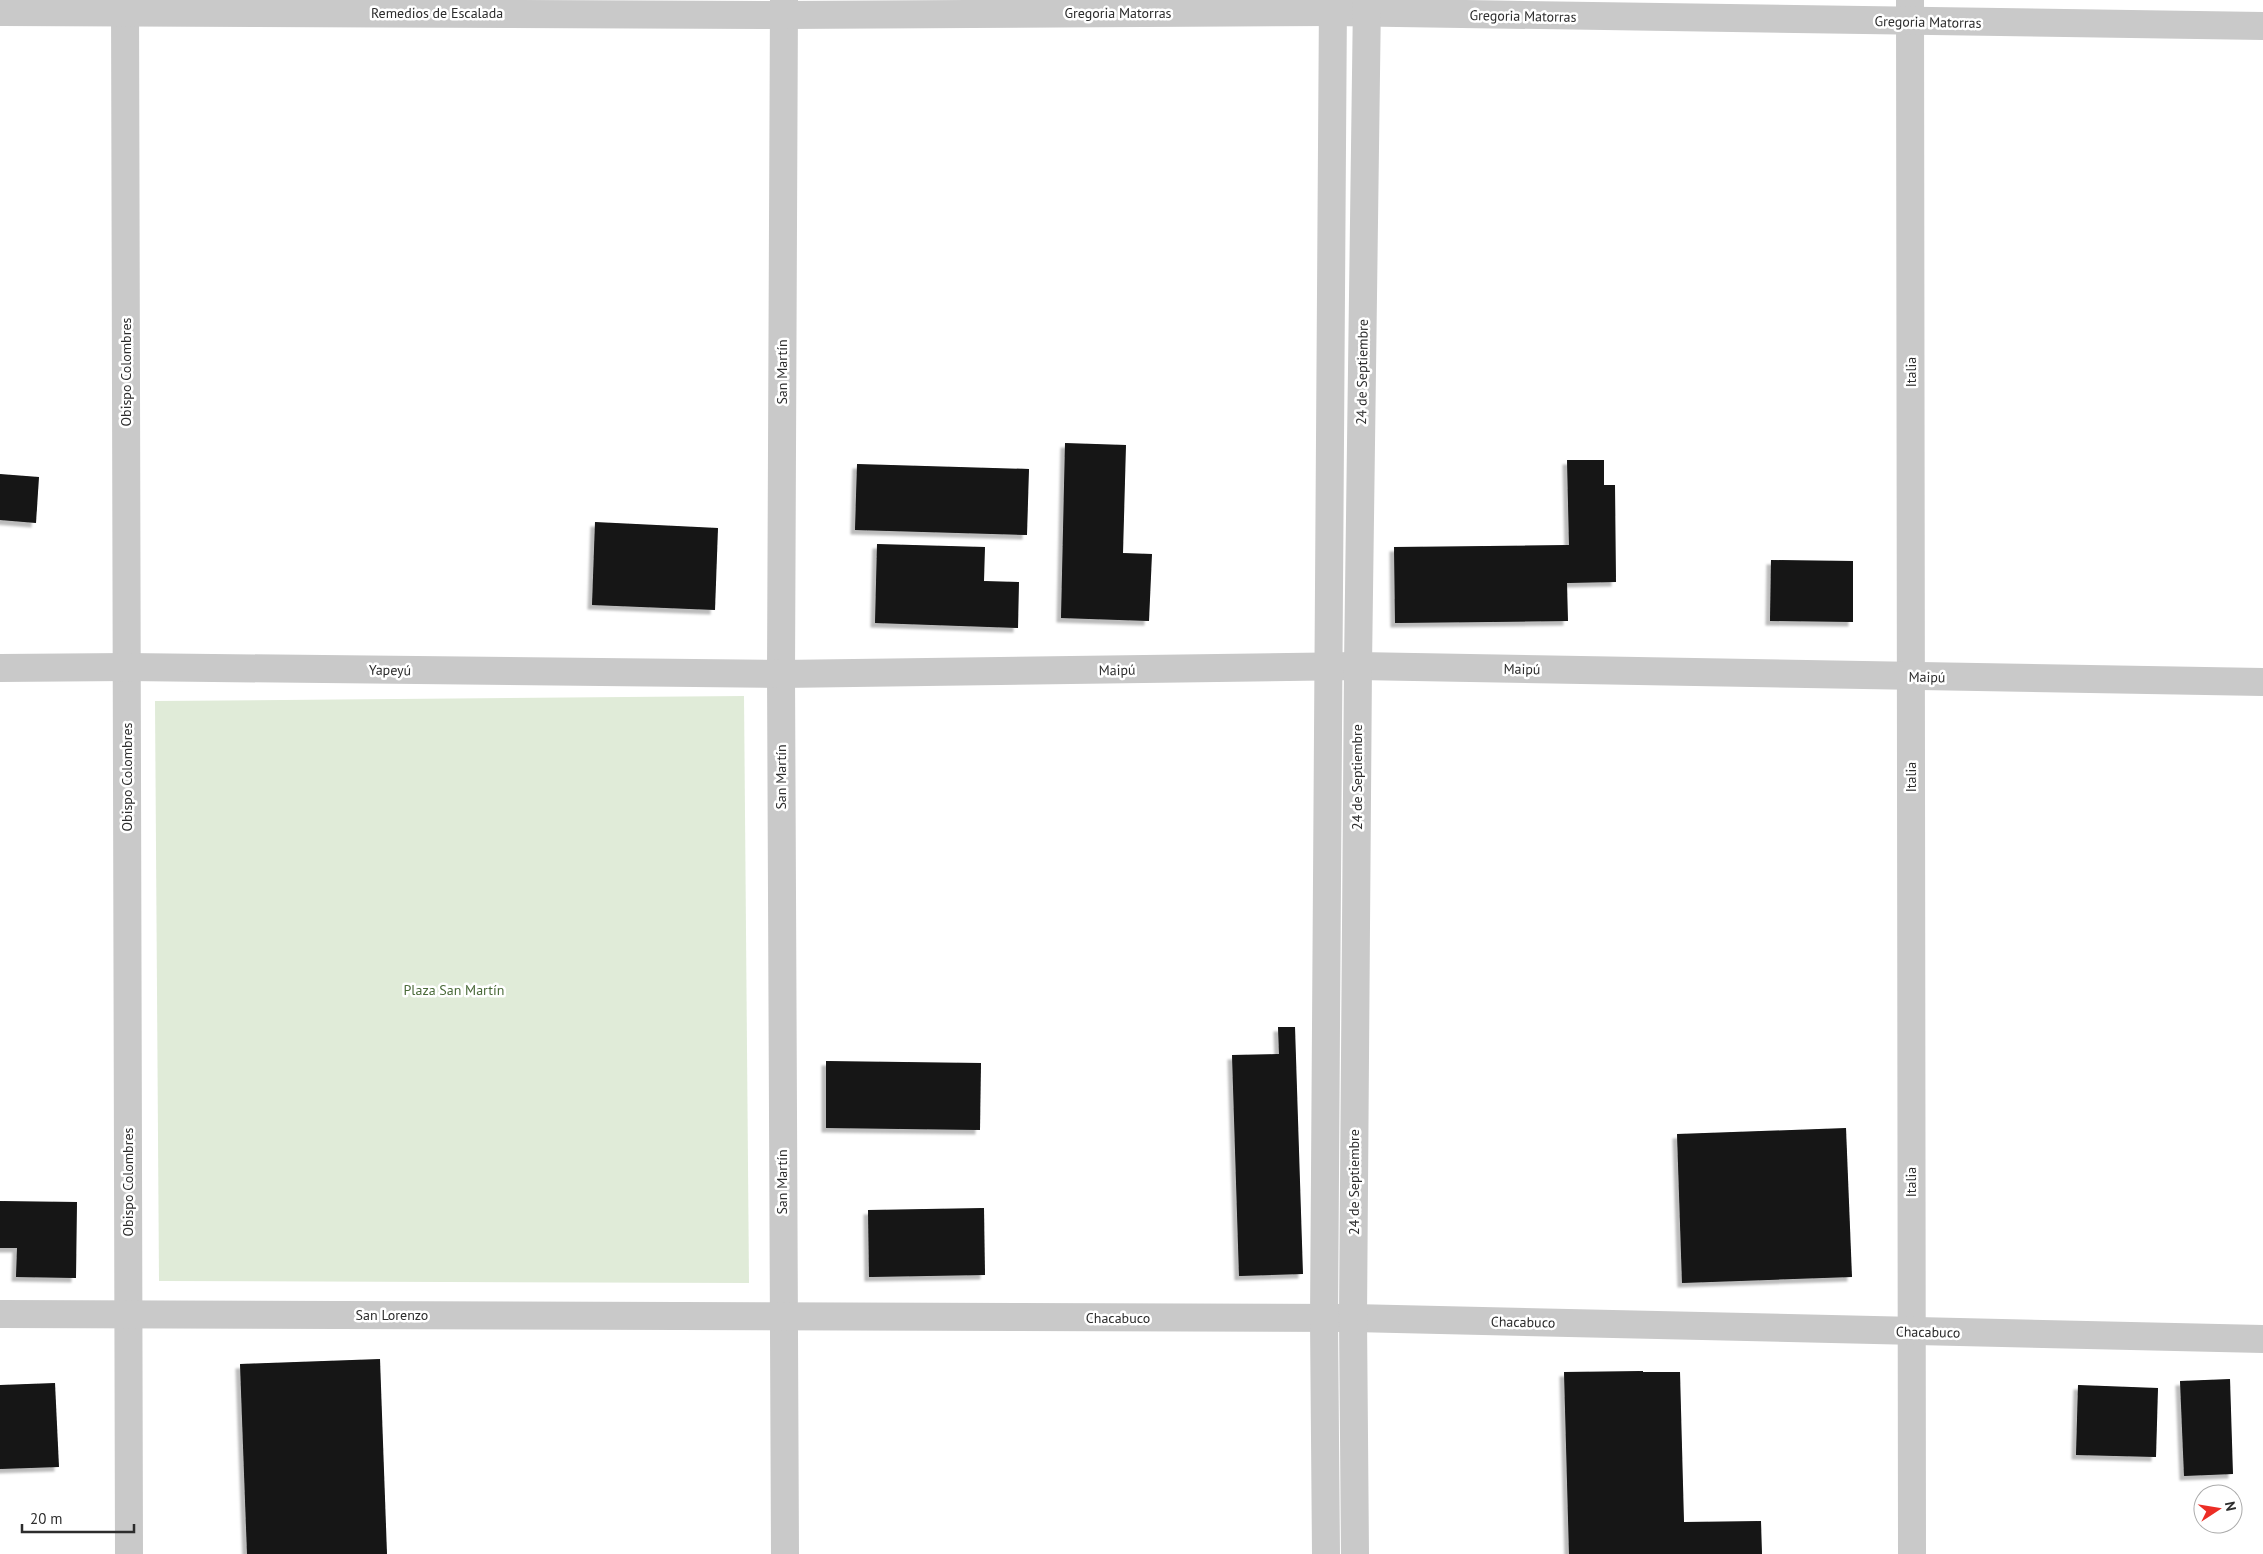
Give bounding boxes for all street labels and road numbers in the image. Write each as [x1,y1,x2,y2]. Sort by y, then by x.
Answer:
street label: Remedios de Escalada [371,4,503,22]
street label: Gregoria Matorras [1065,4,1172,22]
street label: Gregoria Matorras [1469,6,1577,26]
street label: Gregoria Matorras [1874,12,1982,32]
street label: Obispo Colombres [117,317,135,426]
street label: 24 de Septiembre [1352,319,1372,425]
street label: San Martín [773,339,791,405]
street label: Italia [1902,357,1920,387]
street label: Maipú [1503,660,1541,678]
street label: Yapeyú [369,661,411,679]
street label: Maipú [1098,661,1136,679]
street label: Maipú [1908,668,1946,686]
street label: Obispo Colombres [118,722,136,831]
street label: 24 de Septiembre [1348,724,1366,830]
street label: San Martín [772,744,790,810]
street label: Italia [1902,762,1920,792]
street label: Obispo Colombres [119,1127,137,1236]
street label: 24 de Septiembre [1345,1129,1363,1235]
street label: San Martín [773,1149,791,1215]
street label: Italia [1902,1167,1920,1197]
street label: San Lorenzo [356,1306,428,1324]
street label: Chacabuco [1086,1309,1150,1327]
street label: Chacabuco [1491,1312,1555,1332]
street label: Chacabuco [1896,1322,1960,1342]

